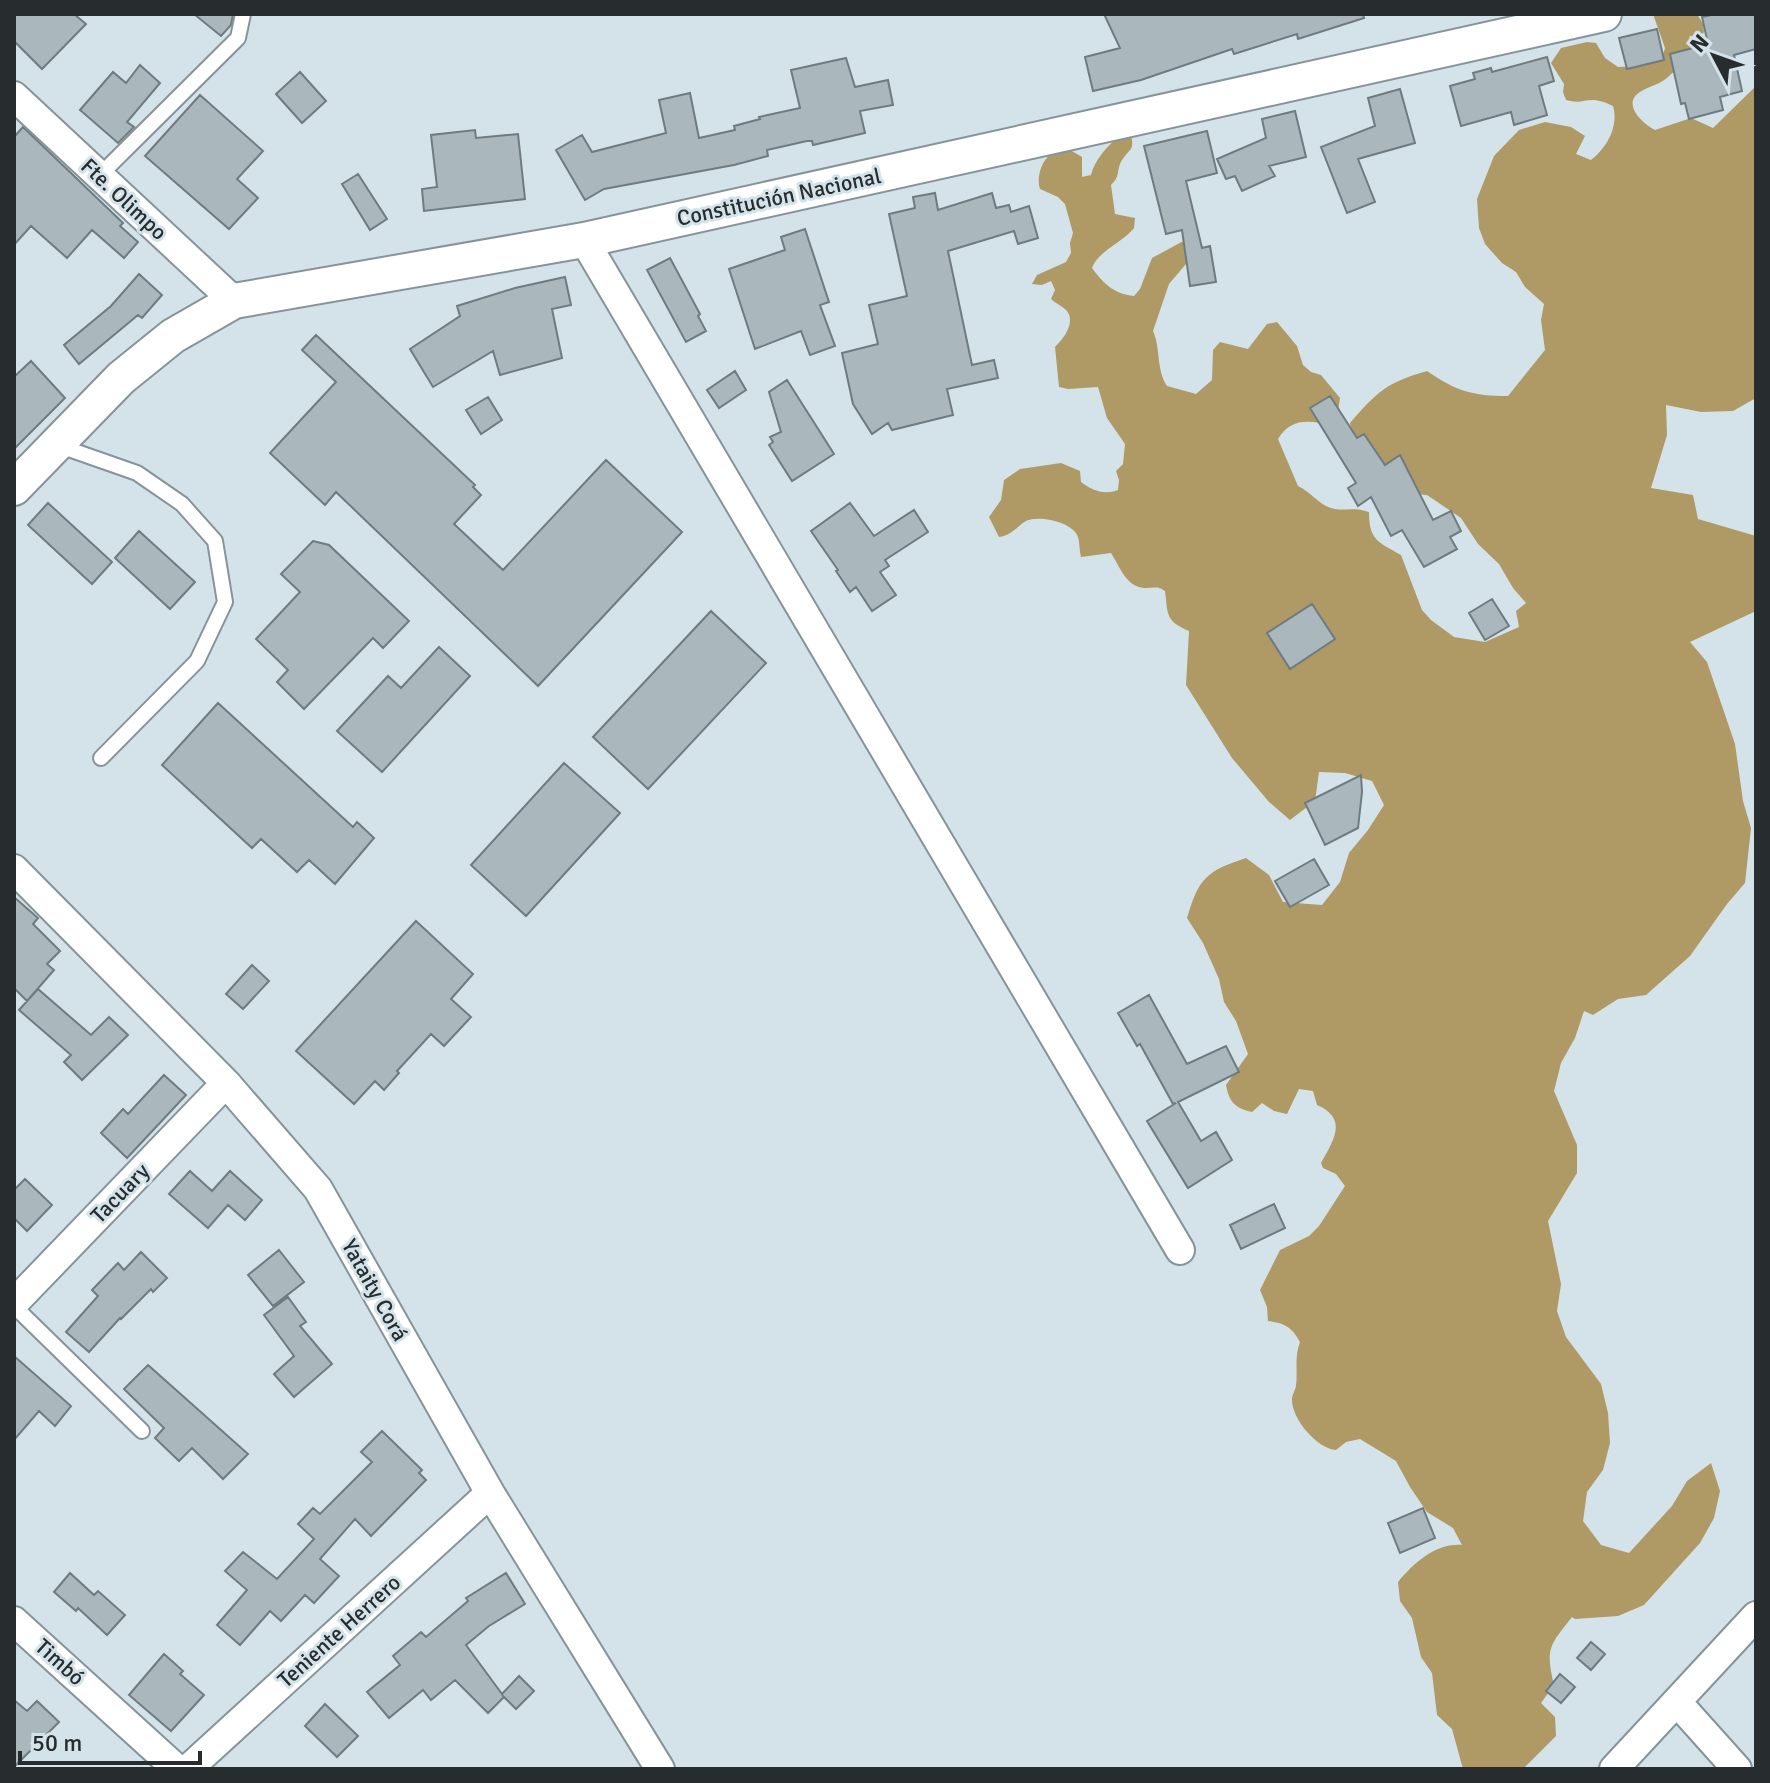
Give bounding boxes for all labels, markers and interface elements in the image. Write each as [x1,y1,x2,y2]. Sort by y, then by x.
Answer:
north arrow [1674,16,1754,96]
text: N [1684,29,1714,58]
street label: Fte. Olimpo [75,152,173,246]
street label: Constitución Nacional [674,162,884,232]
street label: Tacuary [85,1157,155,1229]
street label: Yataity Corá [336,1234,414,1346]
street label: Teniente Herrero [272,1569,406,1693]
street label: Timbó [30,1633,90,1691]
scale bar [20,1715,200,1765]
text: 50 m [32,1728,82,1758]

